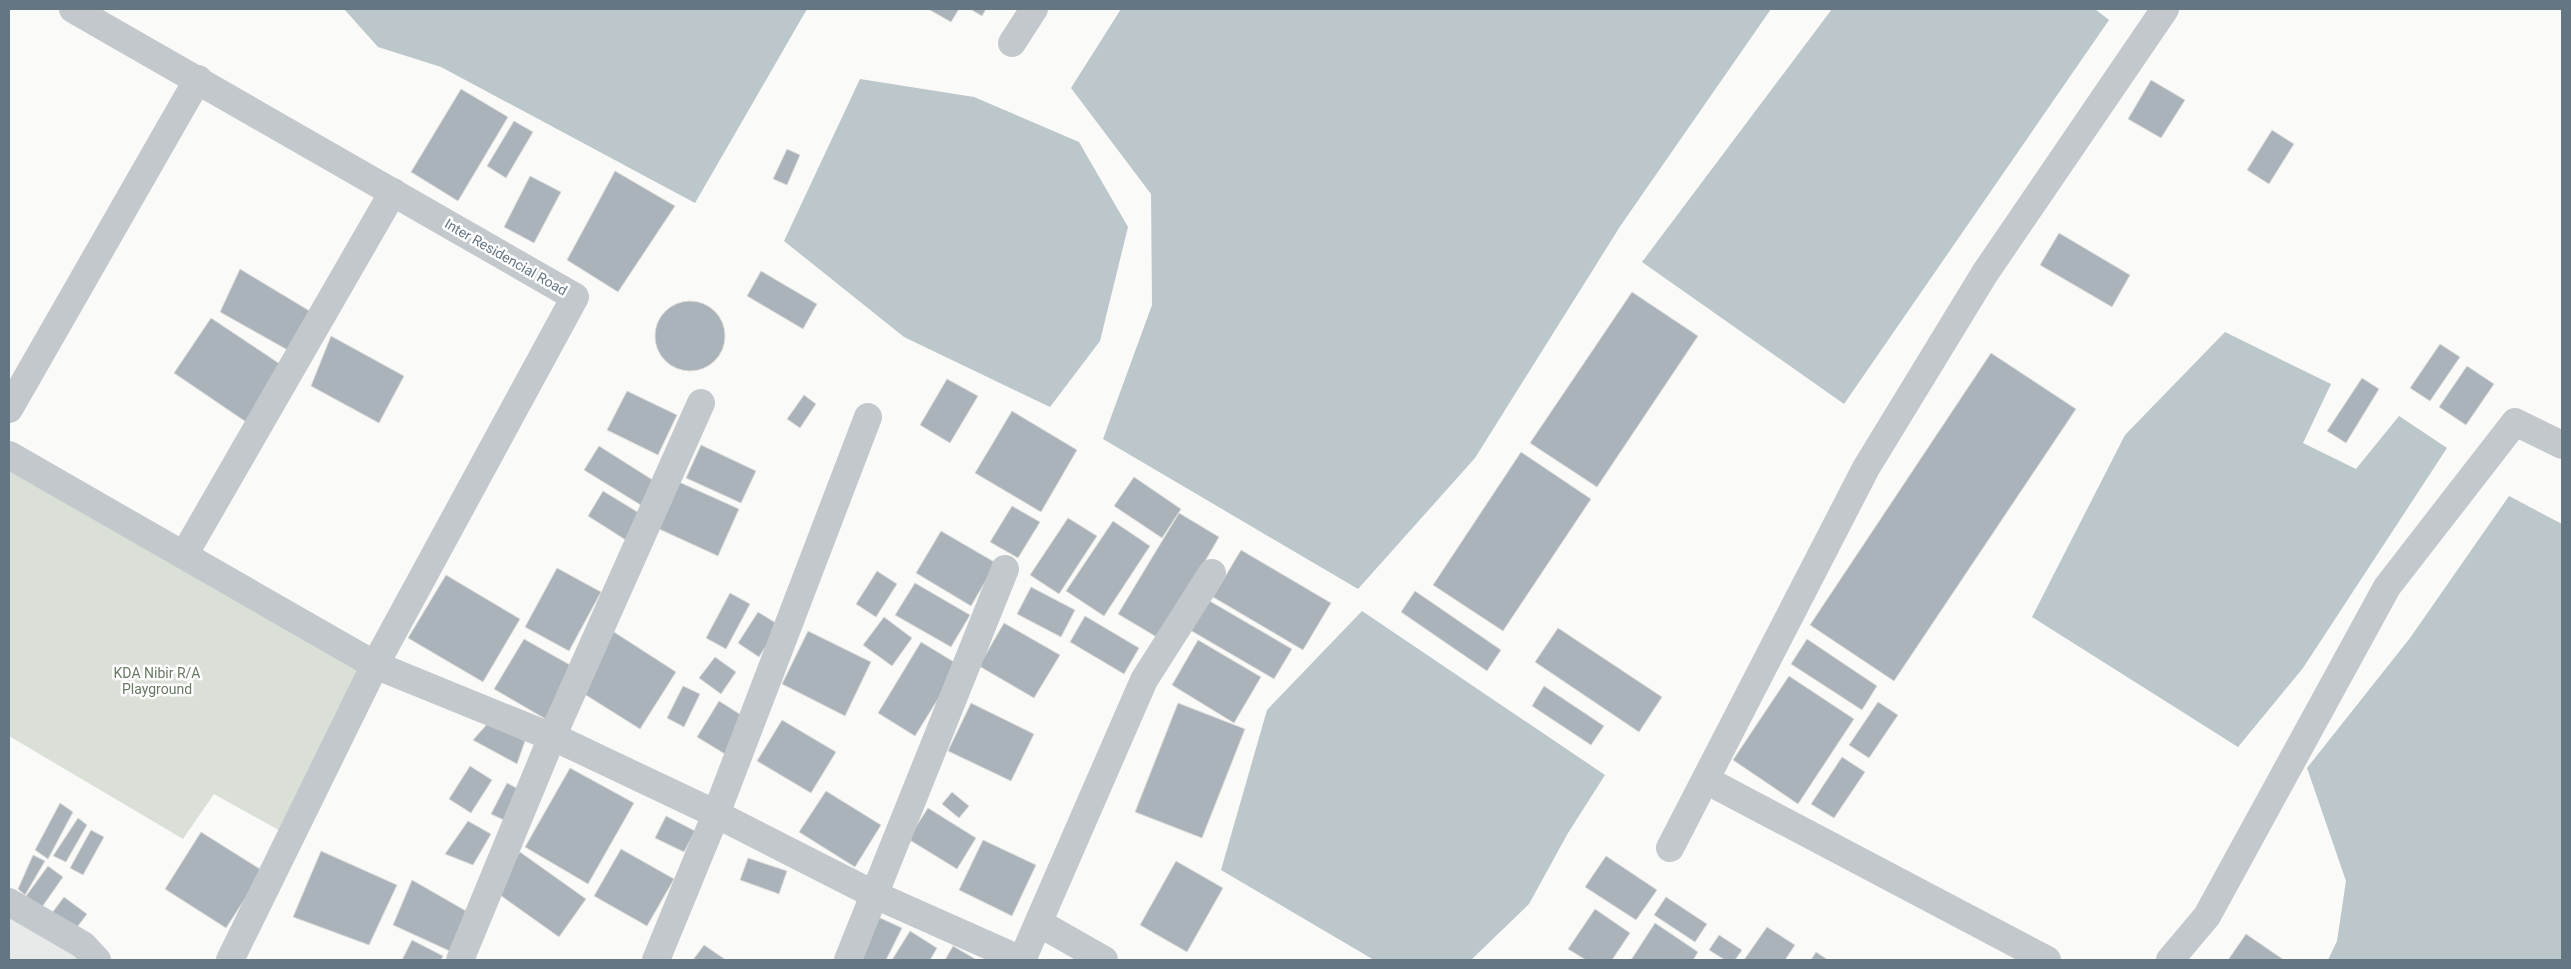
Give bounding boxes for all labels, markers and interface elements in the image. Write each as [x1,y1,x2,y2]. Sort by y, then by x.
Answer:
street label: Inter Residencial Road [442,215,570,299]
park label: KDA Nibir R/A Playground [114,665,200,697]

